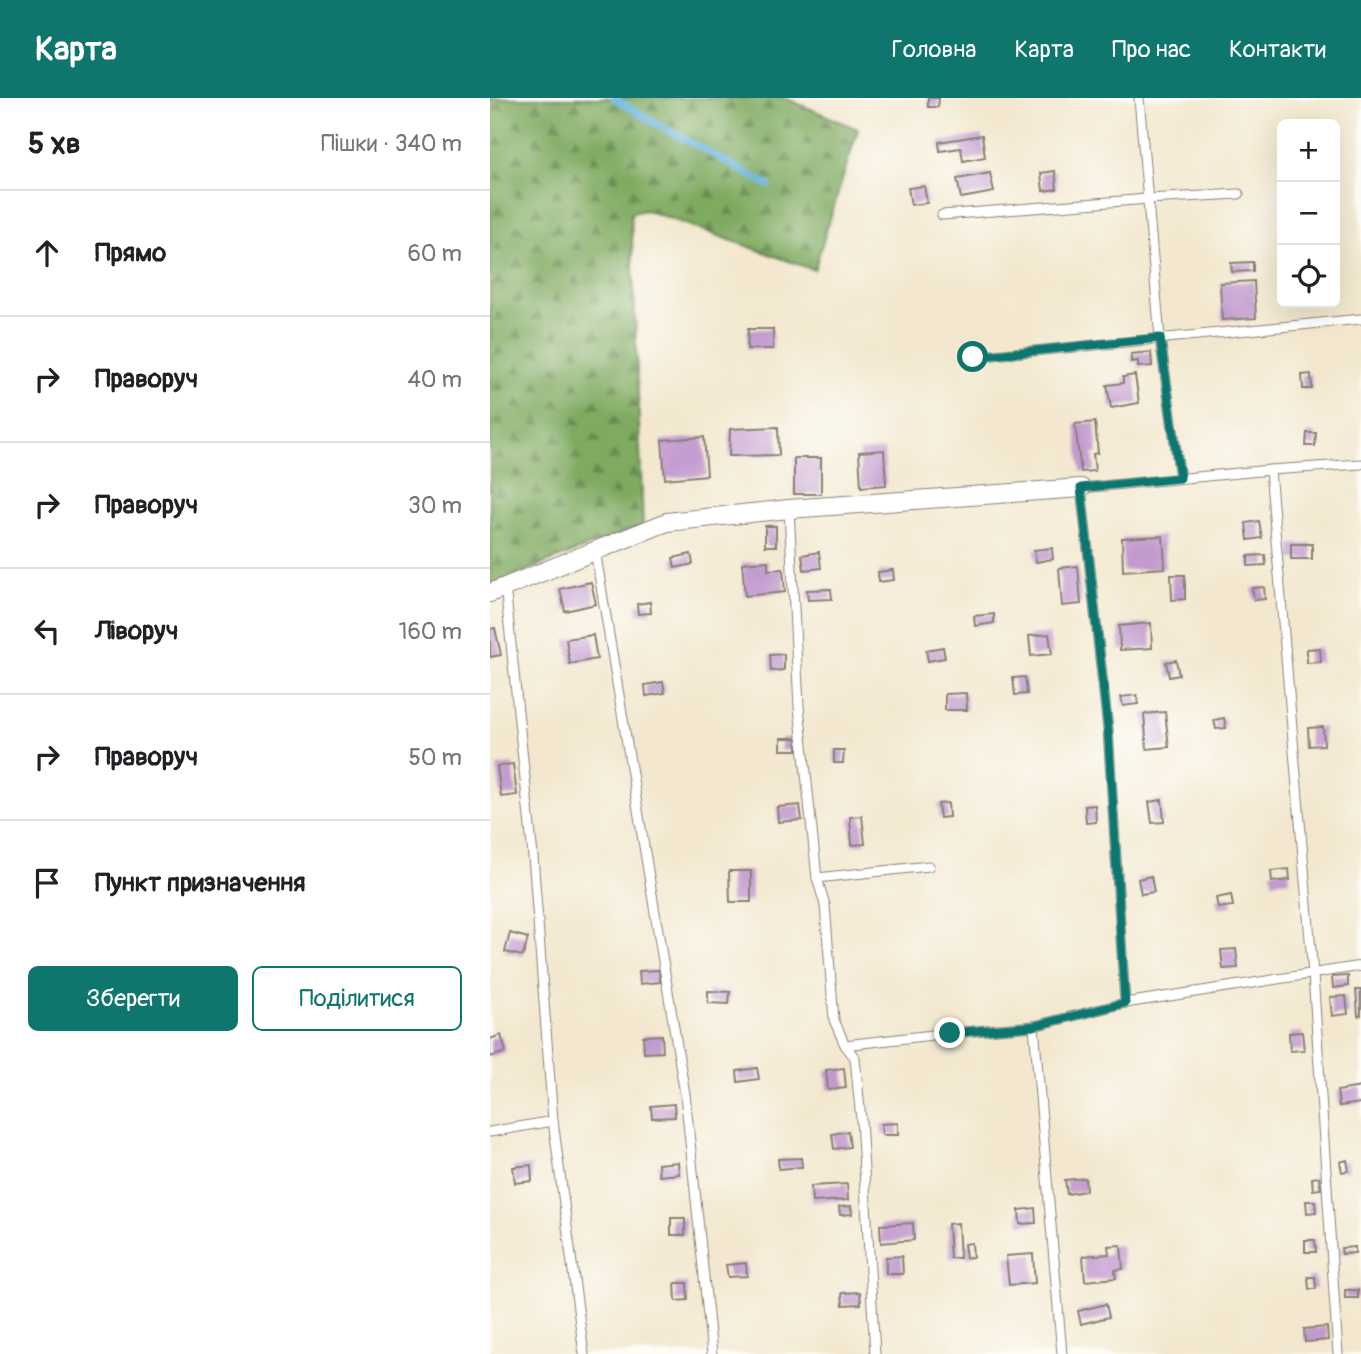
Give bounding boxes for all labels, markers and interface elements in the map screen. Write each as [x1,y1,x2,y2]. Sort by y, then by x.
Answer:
text: Карта [35,29,117,70]
text: Головна [892,35,976,64]
text: Карта [1014,35,1074,64]
text: Про нас [1112,35,1191,64]
text: Контакти [1229,35,1326,64]
map controls [1277,119,1340,308]
button: + [1277,119,1340,182]
text: 5 хв [28,125,81,162]
text: Пішки · 340 m [321,129,462,158]
button: − [1277,182,1340,245]
icon: ahead [28,234,66,272]
text: Прямо [95,237,166,269]
text: 60 m [407,239,462,268]
button: locate [1277,245,1340,308]
route start [957,341,988,372]
icon: right [28,360,66,398]
text: Праворуч [95,363,198,395]
text: 40 m [408,365,462,394]
icon: right [28,486,66,524]
text: Праворуч [95,489,198,521]
text: 30 m [408,491,462,520]
icon: left [28,612,66,650]
text: Ліворуч [95,615,179,647]
text: 160 m [398,617,462,646]
icon: right [28,738,66,776]
text: Праворуч [95,741,198,773]
text: 50 m [408,743,462,772]
icon: arrive [28,864,66,902]
text: Пункт призначення [95,867,306,899]
button: Зберегти [28,966,238,1031]
button: Поділитися [252,966,462,1031]
route end [934,1017,965,1048]

